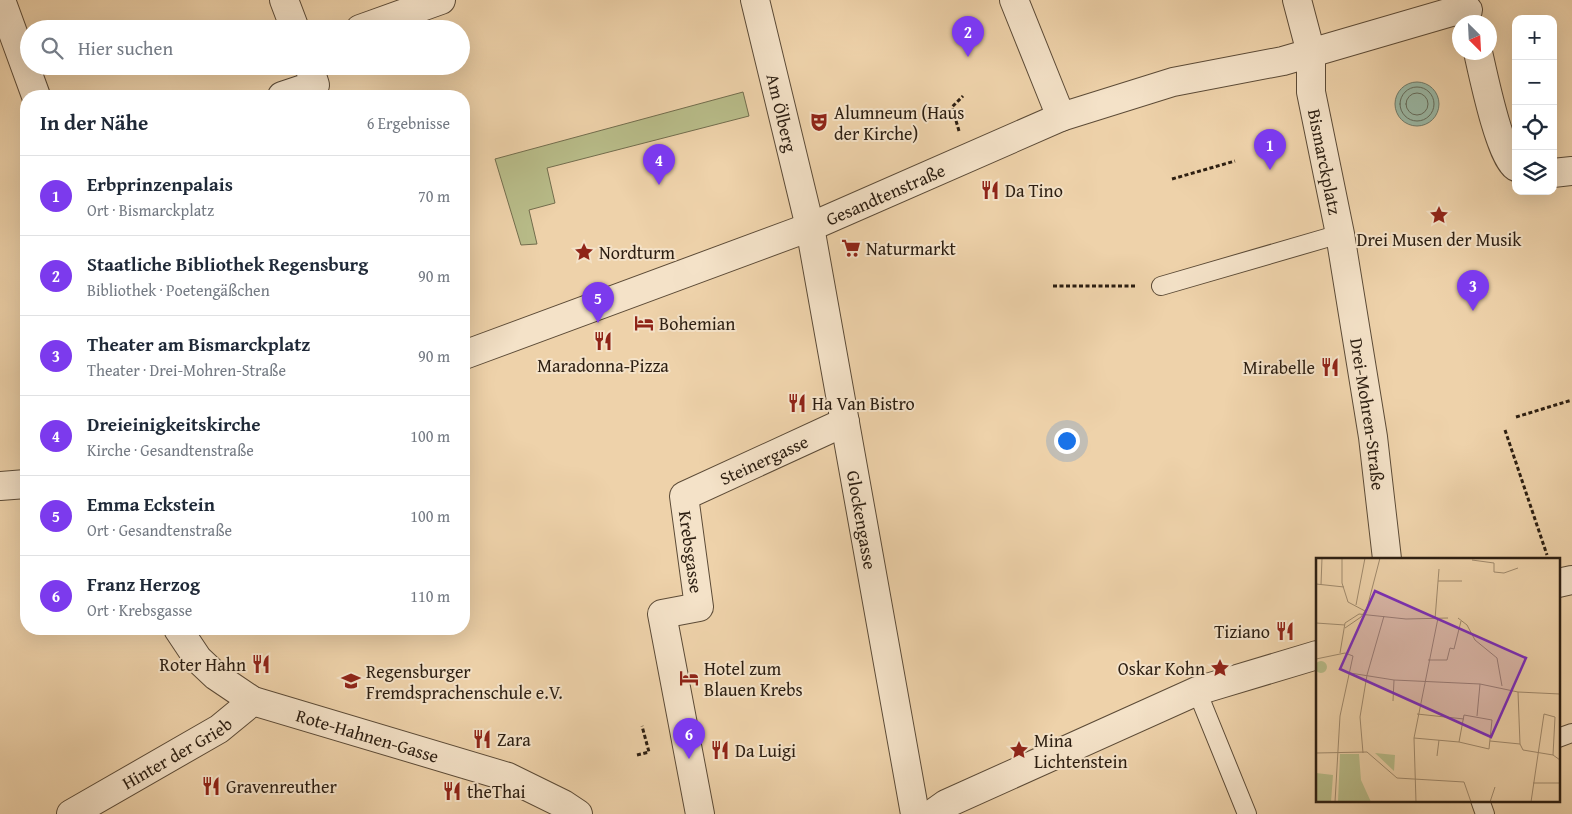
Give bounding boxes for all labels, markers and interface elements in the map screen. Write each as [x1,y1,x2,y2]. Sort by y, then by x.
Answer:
north arrow [1452,15,1497,60]
map controls [1512,15,1557,195]
button: + [1512,15,1557,60]
pin: 2 [952,16,984,57]
search box [20,20,470,75]
icon: search [38,34,66,62]
text: Hier suchen [78,34,173,62]
button: − [1512,60,1557,105]
street label: Am Ölberg [760,71,805,155]
place label: Alumneum (Haus der Kirche) [834,99,965,147]
button: locate [1512,105,1557,150]
text: In der Nähe [40,107,148,138]
street label: Bismarckplatz [1301,107,1349,217]
text: 6 Ergebnisse [367,111,450,135]
theatre icon: Alumneum (Haus der Kirche) [808,111,830,133]
pin: 1 [1254,129,1286,170]
pin: 4 [643,144,675,185]
button: layers [1512,150,1557,195]
street label: Gesandtenstraße [821,156,949,232]
text: Erbprinzenpalais [87,170,233,198]
place label: Da Tino [1005,177,1063,204]
restaurant icon: Da Tino [979,179,1001,201]
text: 1 [52,184,60,208]
text: 70 m [418,184,450,208]
text: Ort · Bismarckplatz [87,198,214,222]
place icon: Drei Musen der Musik [1428,204,1450,226]
place label: Drei Musen der Musik [1357,226,1522,253]
place label: Naturmarkt [866,235,957,262]
supermarket icon: Naturmarkt [840,237,862,259]
place label: Nordturm [599,239,675,266]
place icon: Nordturm [573,241,595,263]
text: Staatliche Bibliothek Regensburg [87,250,368,278]
text: 2 [52,264,60,288]
text: 90 m [418,264,450,288]
pin: 3 [1457,270,1489,311]
text: Bibliothek · Poetengäßchen [87,278,270,302]
pin: 5 [582,282,614,323]
place label: Bohemian [659,310,735,337]
hotel icon: Bohemian [633,312,655,334]
text: Theater am Bismarckplatz [87,330,310,358]
restaurant icon: Maradonna-Pizza [592,330,614,352]
street label: Drei-Mohren-Straße [1344,336,1393,492]
text: 3 [52,344,60,368]
text: 90 m [418,344,450,368]
place label: Maradonna-Pizza [537,352,669,379]
place label: Mirabelle [1243,354,1315,381]
restaurant icon: Mirabelle [1319,356,1341,378]
text: Theater · Drei-Mohren-Straße [87,358,286,382]
place label: Ha Van Bistro [812,390,915,417]
restaurant icon: Ha Van Bistro [786,392,808,414]
text: Dreieinigkeitskirche [87,410,261,438]
text: 4 [52,424,60,448]
text: 100 m [410,424,450,448]
street label: Steinergasse [715,427,812,491]
your location [1054,428,1080,454]
text: Kirche · Gesandtenstraße [87,438,254,462]
street label: Glockengasse [840,468,884,571]
text: Emma Eckstein [87,490,215,518]
text: 5 [52,504,60,528]
text: 100 m [410,504,450,528]
street label: Krebsgasse [672,509,710,595]
text: Ort · Gesandtenstraße [87,518,232,542]
inset map [1316,558,1560,802]
text: Franz Herzog [87,570,200,598]
text: 6 [52,584,60,608]
text: 110 m [410,584,450,608]
text: Ort · Krebsgasse [87,598,192,622]
place label: Tiziano [1214,618,1270,645]
restaurant icon: Tiziano [1274,620,1296,642]
place label: Roter Hahn [160,651,246,678]
restaurant icon: Roter Hahn [250,653,272,675]
place label: Hotel zum Blauen Krebs [704,655,803,703]
place label: Oskar Kohn [1118,655,1205,682]
place icon: Oskar Kohn [1209,657,1231,679]
place label: Regensburger Fremdsprachenschule e.V. [366,658,563,706]
hotel icon: Hotel zum Blauen Krebs [678,667,700,689]
school or university icon: Regensburger Fremdsprachenschule e.V. [340,670,362,692]
street label: Rote-Hahnen-Gasse [293,701,442,769]
street label: Hinter der Grieb [116,710,238,796]
pin: 6 [673,718,705,759]
place label: Zara [497,726,531,753]
place label: Mina Lichtenstein [1034,727,1128,775]
restaurant icon: Zara [471,728,493,750]
place label: Da Luigi [735,737,796,764]
restaurant icon: Da Luigi [709,739,731,761]
place icon: Mina Lichtenstein [1008,739,1030,761]
place label: Gravenreuther [226,773,337,800]
restaurant icon: Gravenreuther [200,775,222,797]
place label: theThai [467,778,526,805]
restaurant icon: theThai [441,780,463,802]

